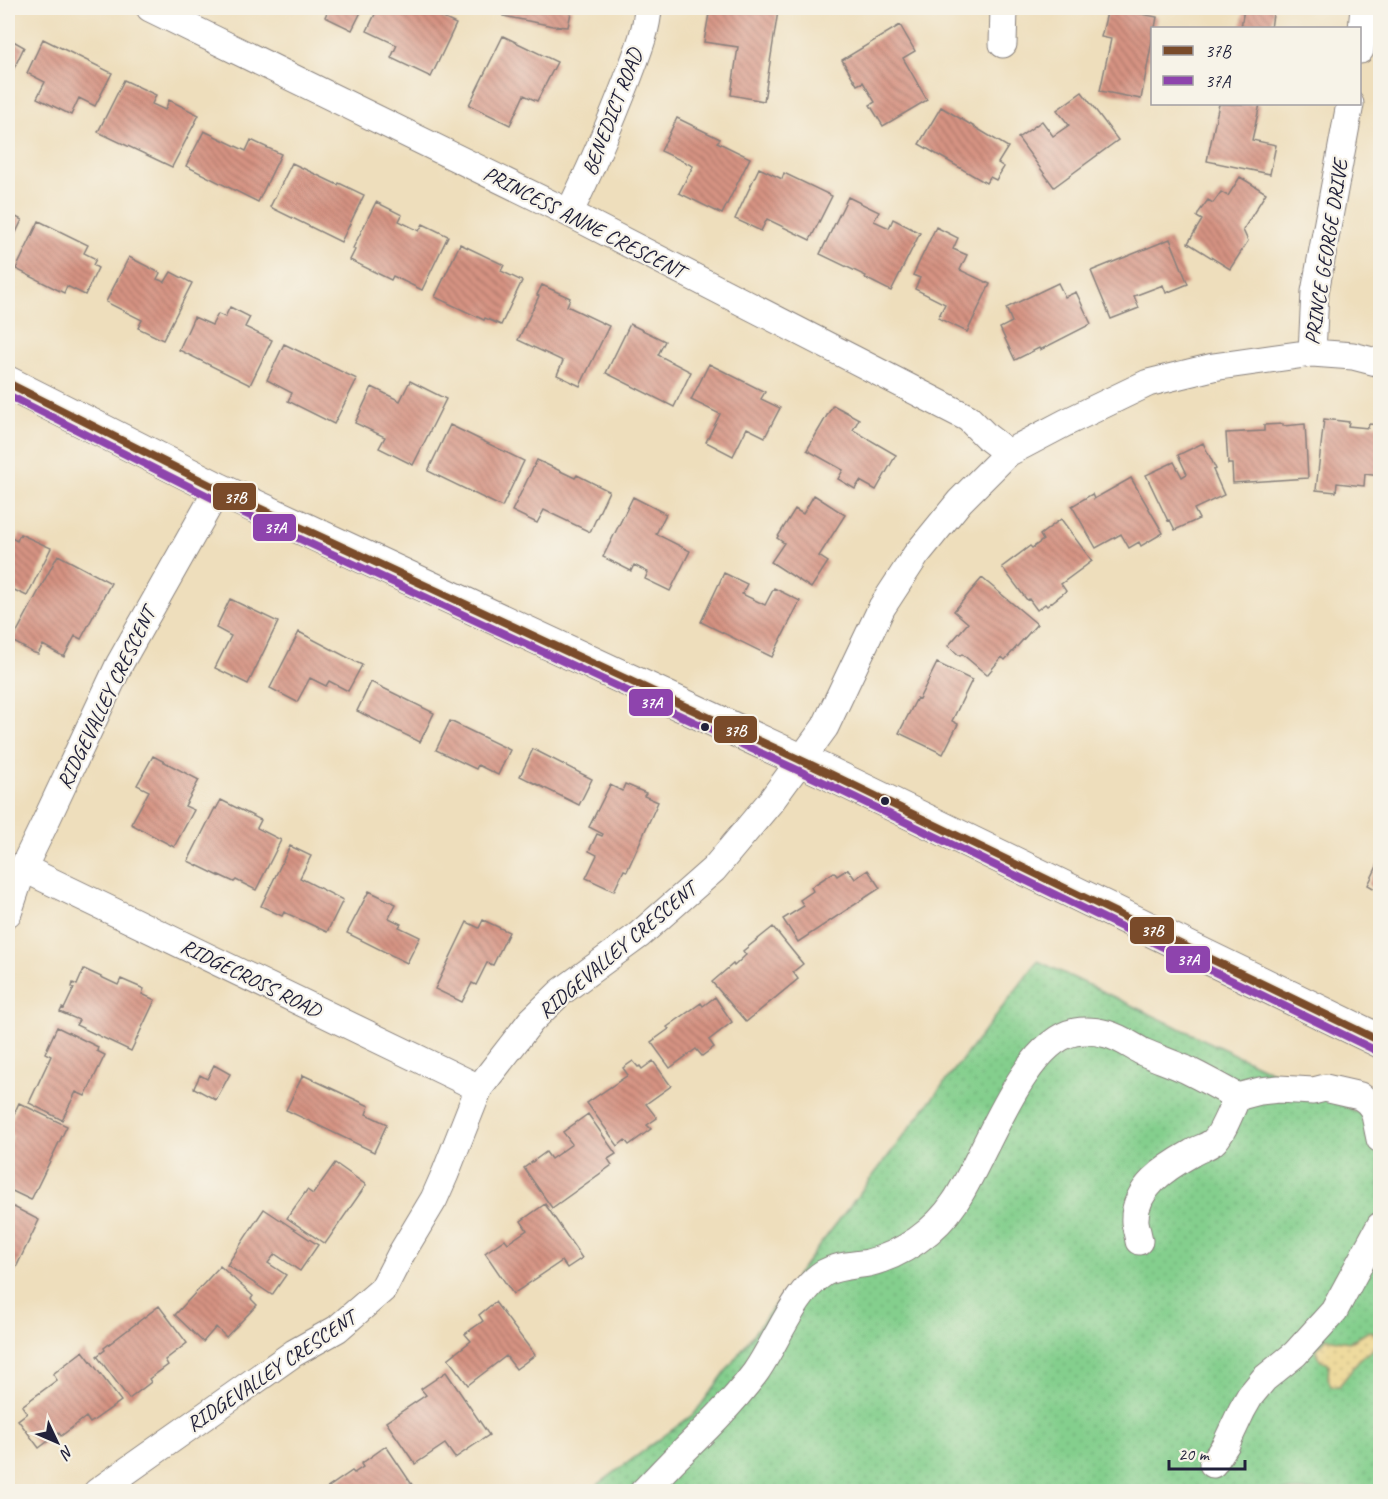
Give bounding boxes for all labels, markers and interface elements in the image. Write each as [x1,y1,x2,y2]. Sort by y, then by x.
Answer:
legend [1151,27,1361,105]
text: 37B [1205,40,1232,62]
street label: BENEDICT ROAD [576,43,649,179]
text: 37A [1205,70,1231,92]
street label: PRINCE GEORGE DRIVE [1299,155,1354,346]
street label: PRINCESS ANNE CRESCENT [479,160,693,286]
line badge: 37B [212,482,257,511]
text: 37B [224,488,248,508]
line badge: 37A [252,513,297,542]
text: 37A [264,518,288,538]
street label: RIDGEVALLEY CRESCENT [51,599,163,793]
line badge: 37A [628,688,674,717]
text: 37A [640,693,664,713]
line badge: 37B [713,715,758,744]
unlabelled marker [699,721,711,733]
text: 37B [724,721,748,741]
unlabelled marker [879,795,891,807]
street label: RIDGEVALLEY CRESCENT [533,873,705,1024]
line badge: 37B [1129,916,1175,945]
text: 37B [1141,921,1165,941]
street label: RIDGECROSS ROAD [177,933,327,1024]
line badge: 37A [1165,945,1211,974]
text: 37A [1177,950,1201,970]
street label: RIDGEVALLEY CRESCENT [181,1302,364,1437]
north arrow [27,1412,87,1472]
scale bar [1169,1433,1246,1471]
text: N [54,1441,78,1464]
text: 20 m [1178,1443,1211,1465]

